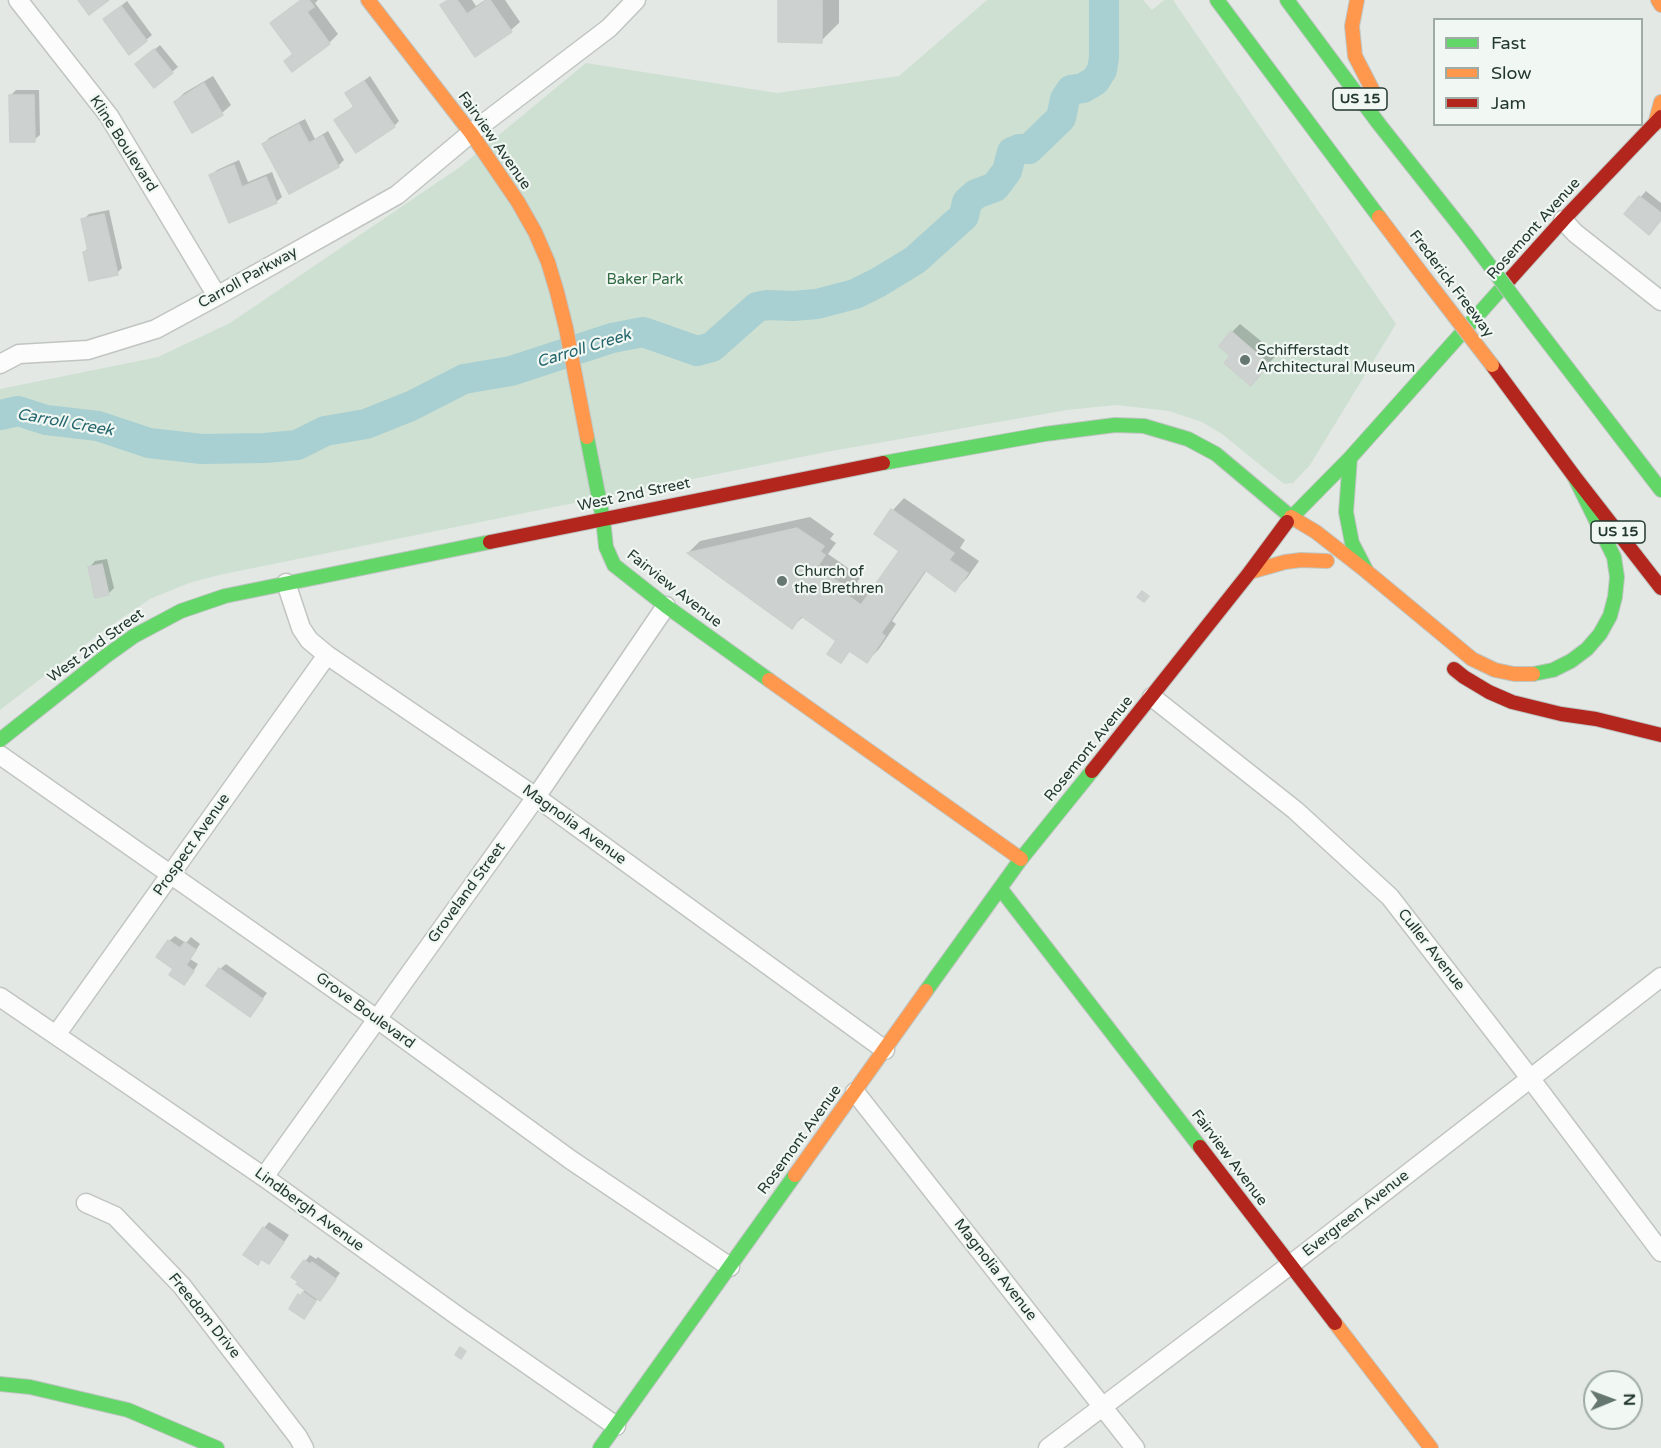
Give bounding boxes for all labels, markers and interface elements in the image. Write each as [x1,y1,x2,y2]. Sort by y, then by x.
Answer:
legend [1433,18,1643,126]
text: Fast [1491,32,1526,54]
text: Slow [1491,62,1532,84]
road number: US 15 [1333,88,1387,110]
street label: Fairview Avenue [454,89,534,193]
text: Jam [1491,92,1526,114]
street label: Kline Boulevard [85,93,161,195]
street label: Rosemont Avenue [1484,174,1584,284]
street label: Frederick Freeway [1405,227,1497,341]
street label: Carroll Parkway [195,243,301,313]
park label: Baker Park [606,271,684,289]
water label: Carroll Creek [534,326,634,372]
place label: Schifferstadt Architectural Museum [1257,342,1415,377]
marker: Schifferstadt Architectural Museum [1238,353,1252,367]
water label: Carroll Creek [15,405,115,441]
street label: West 2nd Street [576,474,692,516]
road number: US 15 [1591,521,1645,543]
street label: Fairview Avenue [623,546,725,632]
place label: Church of the Brethren [794,563,884,598]
marker: Church of the Brethren [775,574,789,588]
street label: West 2nd Street [44,605,148,687]
street label: Rosemont Avenue [1041,693,1137,805]
street label: Magnolia Avenue [519,781,629,869]
street label: Prospect Avenue [150,790,234,900]
street label: Groveland Street [425,839,509,947]
street label: Culler Avenue [1394,906,1468,994]
street label: Grove Boulevard [312,969,418,1053]
street label: Rosemont Avenue [754,1082,846,1198]
street label: Fairview Avenue [1187,1106,1271,1210]
street label: Lindbergh Avenue [251,1164,367,1256]
street label: Evergreen Avenue [1299,1167,1413,1261]
street label: Magnolia Avenue [950,1216,1040,1324]
street label: Freedom Drive [164,1270,244,1362]
north arrow [1583,1370,1643,1430]
text: N [1619,1393,1639,1406]

